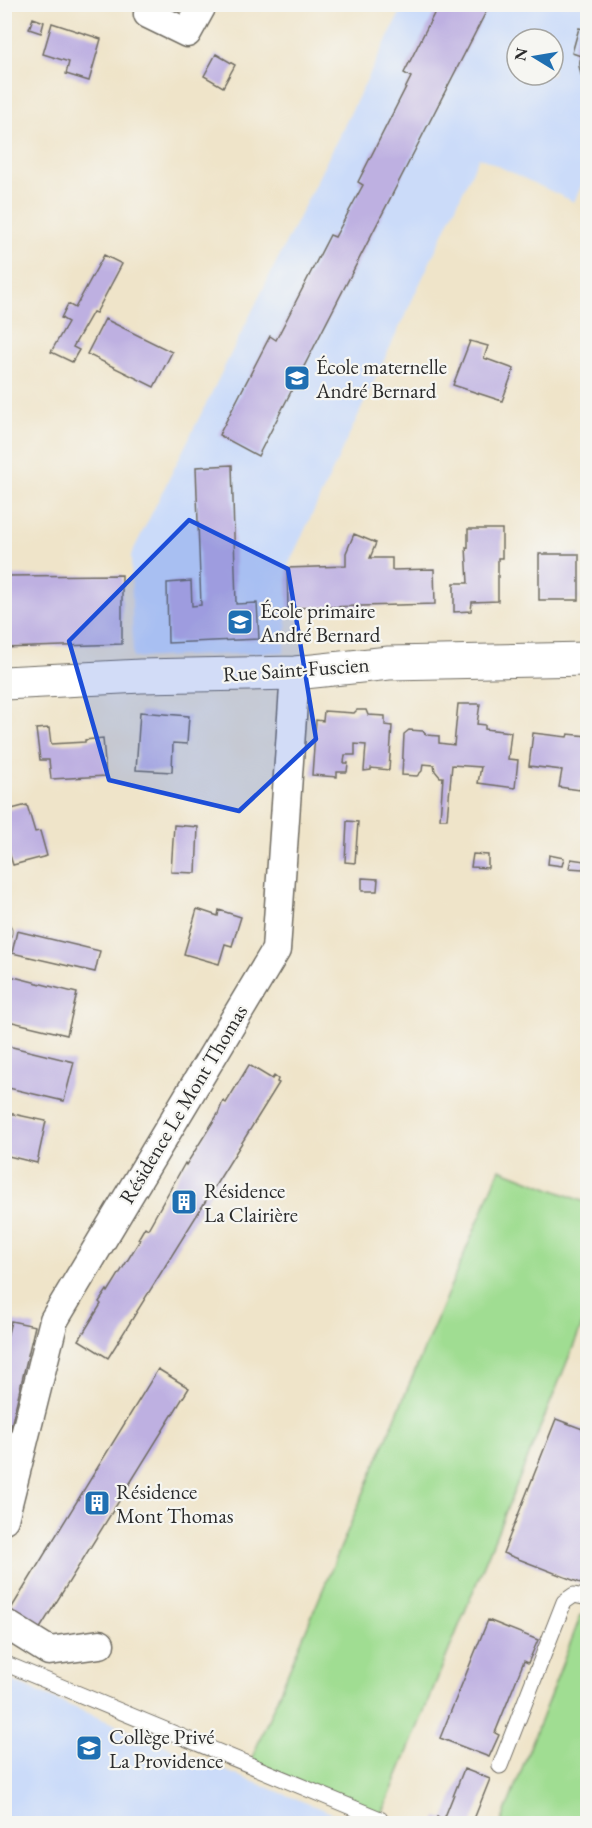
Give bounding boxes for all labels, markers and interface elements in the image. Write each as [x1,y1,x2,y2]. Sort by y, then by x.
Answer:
north arrow [505,27,565,87]
text: N [509,46,532,63]
place label: École maternelle André Bernard [315,353,447,404]
school or university icon: École maternelle André Bernard [282,363,312,393]
place label: École primaire André Bernard [259,597,381,648]
school or university icon: École primaire André Bernard [225,607,255,637]
street label: Rue Saint-Fuscien [222,650,370,688]
street label: Résidence Le Mont Thomas [113,999,253,1209]
place label: Résidence La Clairière [204,1177,298,1228]
building icon: Résidence La Clairière [169,1187,199,1217]
place label: Résidence Mont Thomas [116,1478,234,1529]
building icon: Résidence Mont Thomas [82,1488,112,1518]
place label: Collège Privé La Providence [109,1723,223,1774]
school or university icon: Collège Privé La Providence [74,1733,104,1763]

